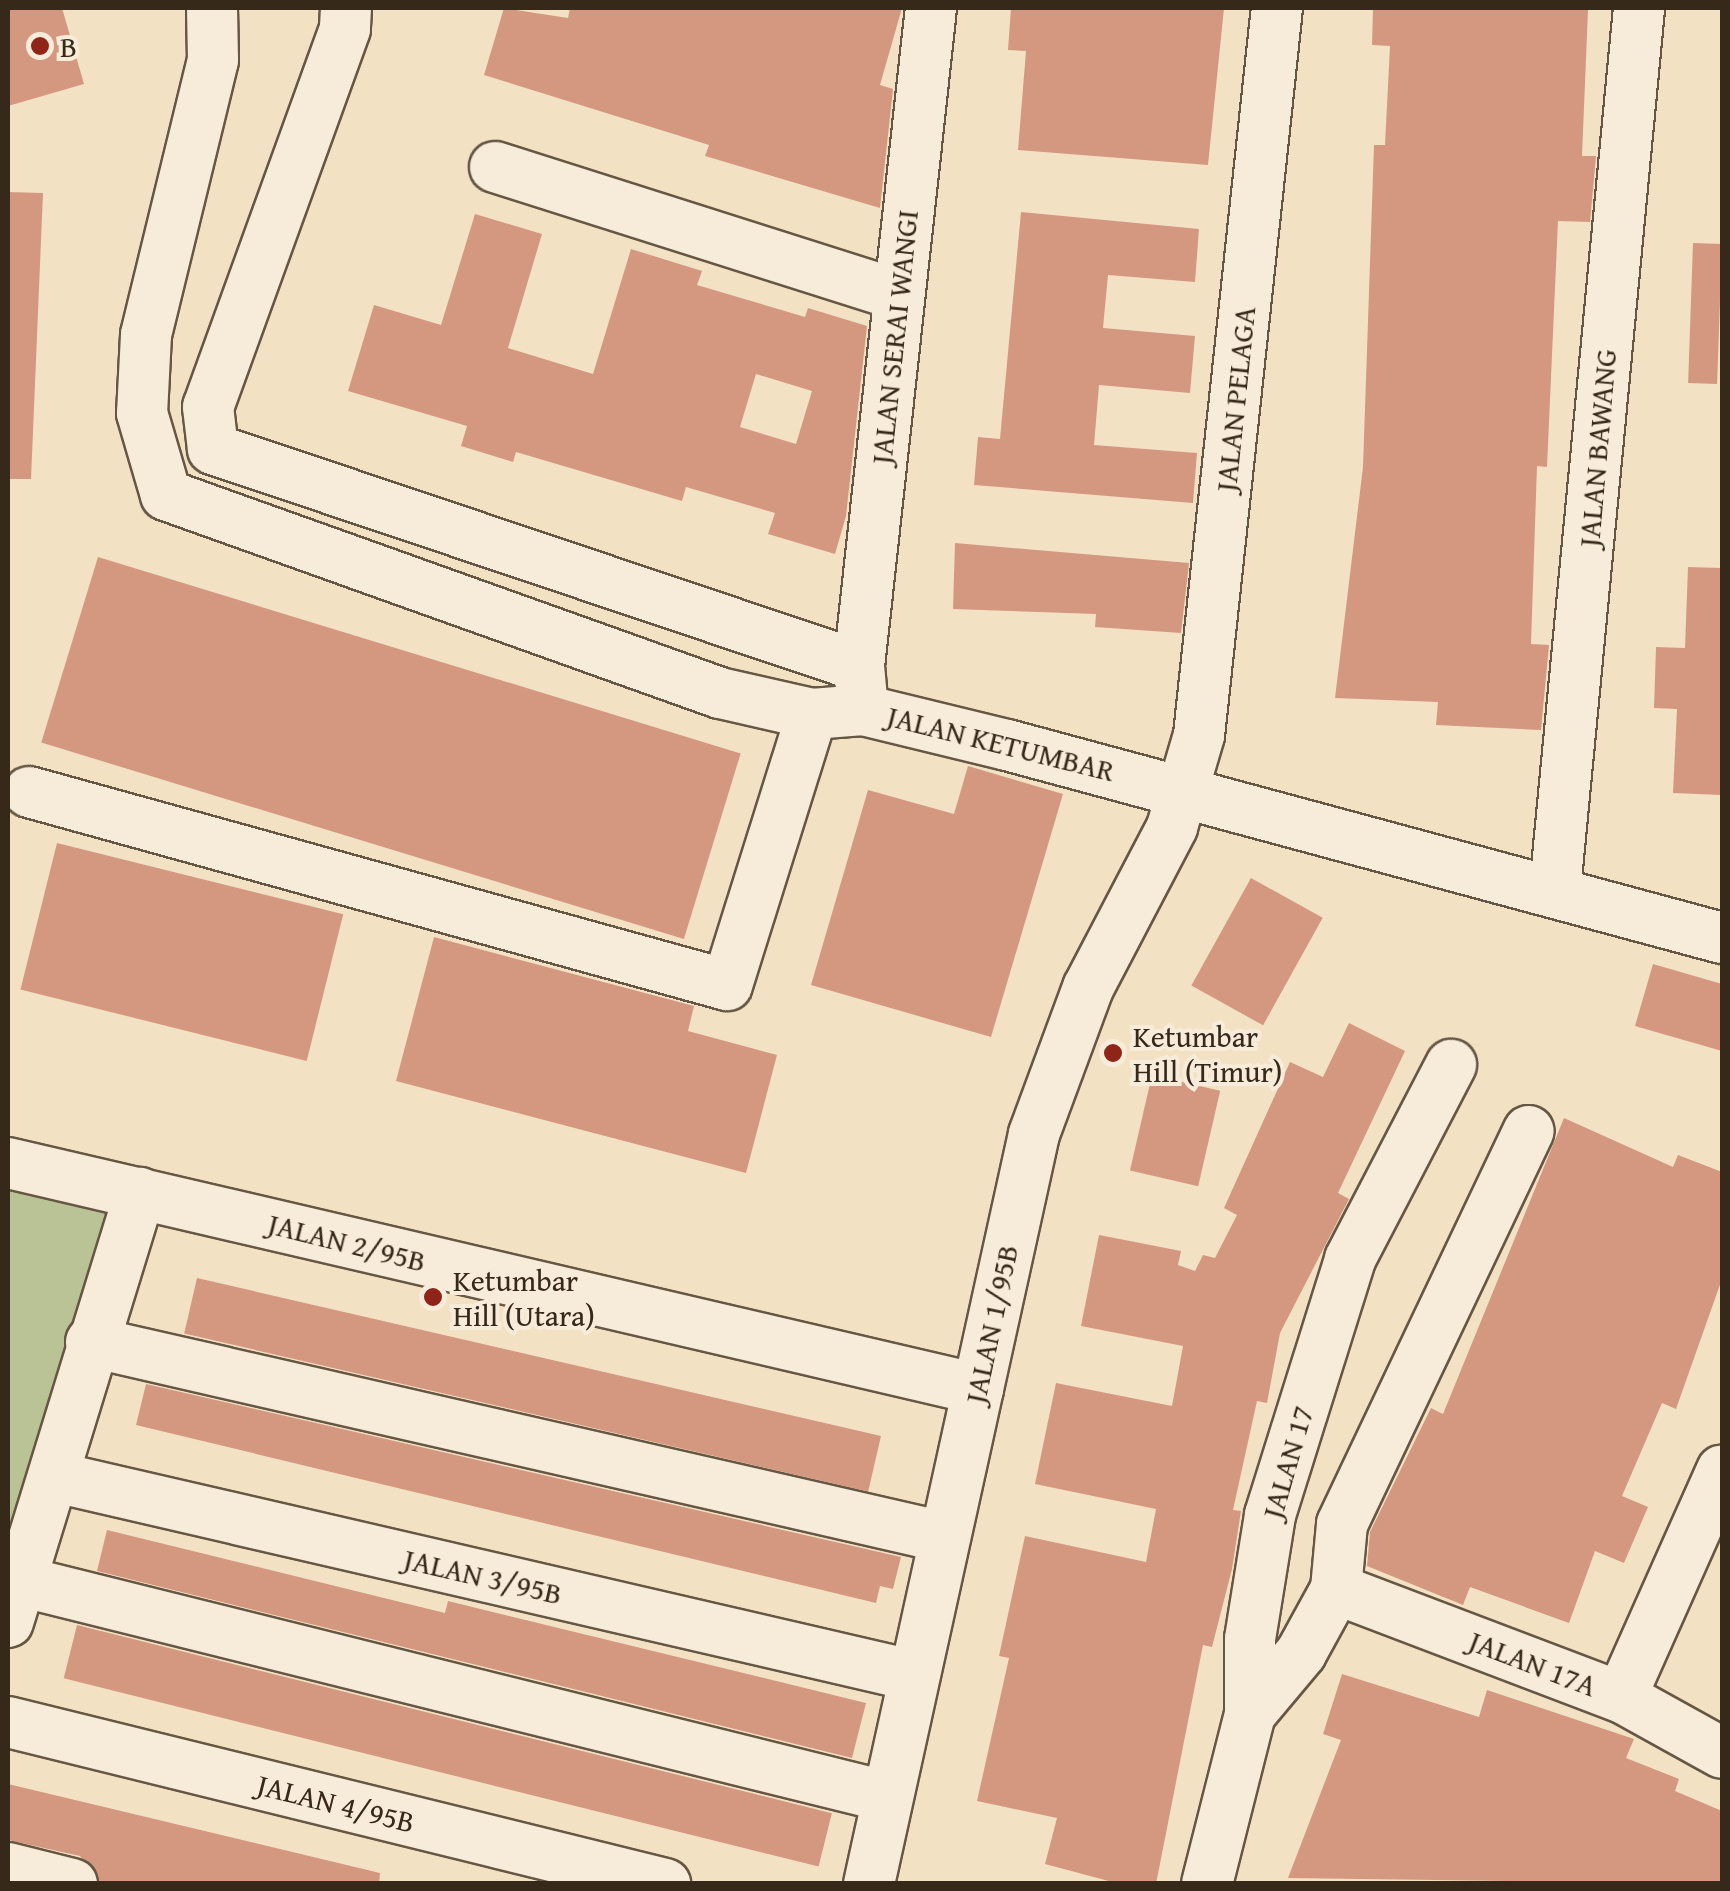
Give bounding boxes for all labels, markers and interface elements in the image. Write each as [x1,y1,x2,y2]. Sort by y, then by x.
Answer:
place label: B [60,28,77,64]
marker: B [29,35,51,57]
street label: JALAN SERAI WANGI [863,208,925,466]
street label: JALAN PELAGA [1207,305,1263,493]
street label: JALAN BAWANG [1570,347,1624,549]
street label: JALAN KETUMBAR [883,697,1119,789]
place label: Ketumbar Hill (Timur) [1133,1018,1282,1088]
marker: Ketumbar Hill (Timur) [1102,1042,1124,1064]
street label: JALAN 2/95B [264,1205,430,1279]
street label: JALAN 1/95B [957,1241,1025,1407]
place label: Ketumbar Hill (Utara) [453,1262,595,1332]
marker: Ketumbar Hill (Utara) [422,1286,444,1308]
street label: JALAN 17 [1254,1401,1320,1523]
street label: JALAN 3/95B [400,1540,566,1612]
street label: JALAN 17A [1464,1622,1602,1704]
street label: JALAN 4/95B [253,1766,419,1840]

